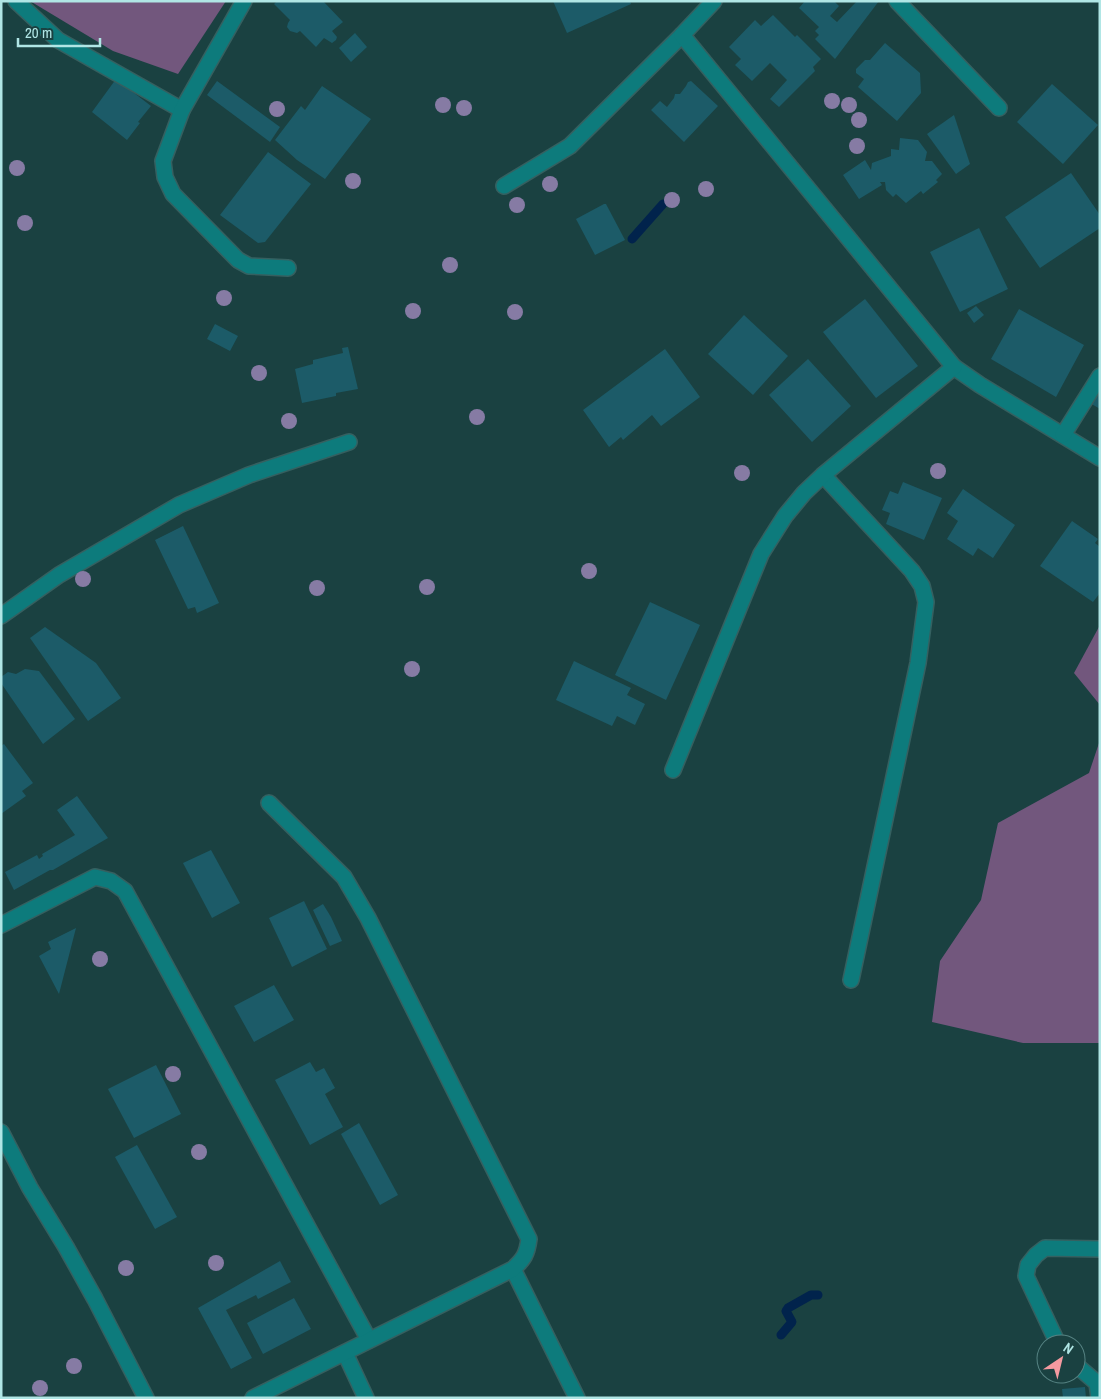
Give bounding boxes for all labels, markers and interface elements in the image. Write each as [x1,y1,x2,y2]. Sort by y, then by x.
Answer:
scale bar [18,15,100,47]
text: 20 m [25,22,52,43]
north arrow [1036,1334,1086,1384]
text: N [1060,1339,1077,1358]

